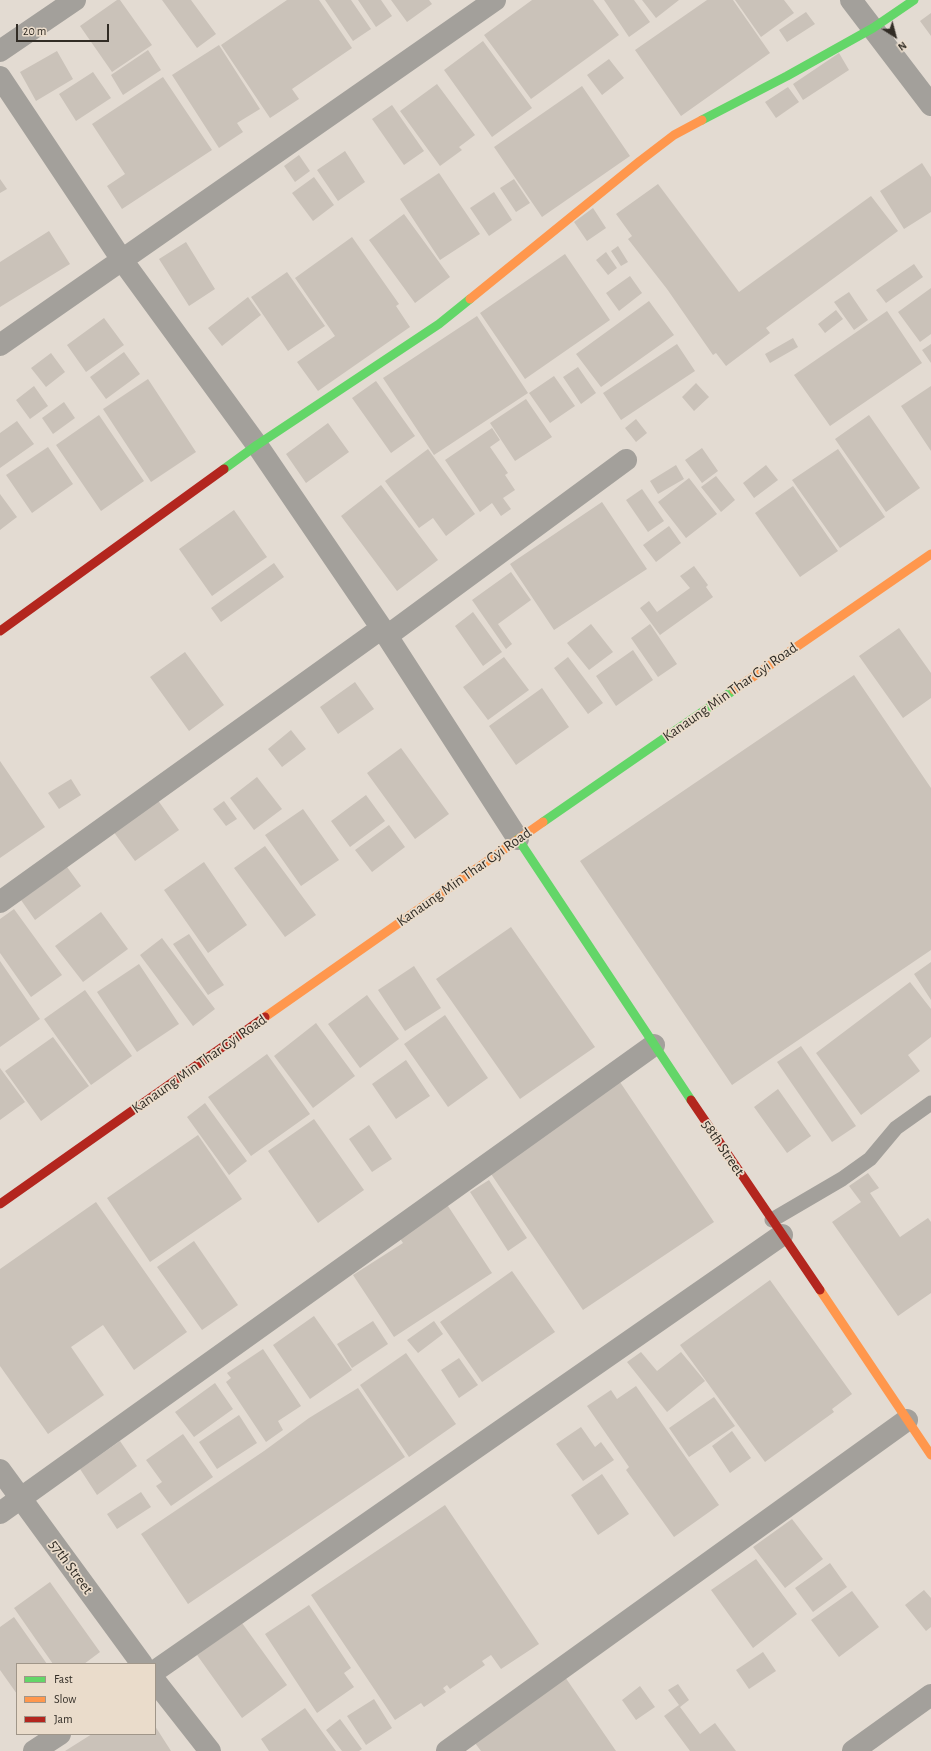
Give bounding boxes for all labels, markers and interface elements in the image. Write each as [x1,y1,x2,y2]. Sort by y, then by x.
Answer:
scale bar [18,16,111,42]
north arrow [875,16,915,56]
text: 20 m [23,25,46,37]
text: N [896,39,909,53]
street label: Kanaung Min Thar Gyi Road [659,639,801,745]
street label: Kanaung Min Thar Gyi Road [393,824,535,930]
street label: Kanaung Min Thar Gyi Road [128,1011,270,1117]
street label: 58th Street [698,1117,748,1179]
street label: 57th Street [45,1536,97,1598]
legend [16,1663,156,1735]
text: Fast [54,1673,73,1685]
text: Slow [54,1693,76,1705]
text: Jam [54,1713,73,1725]

